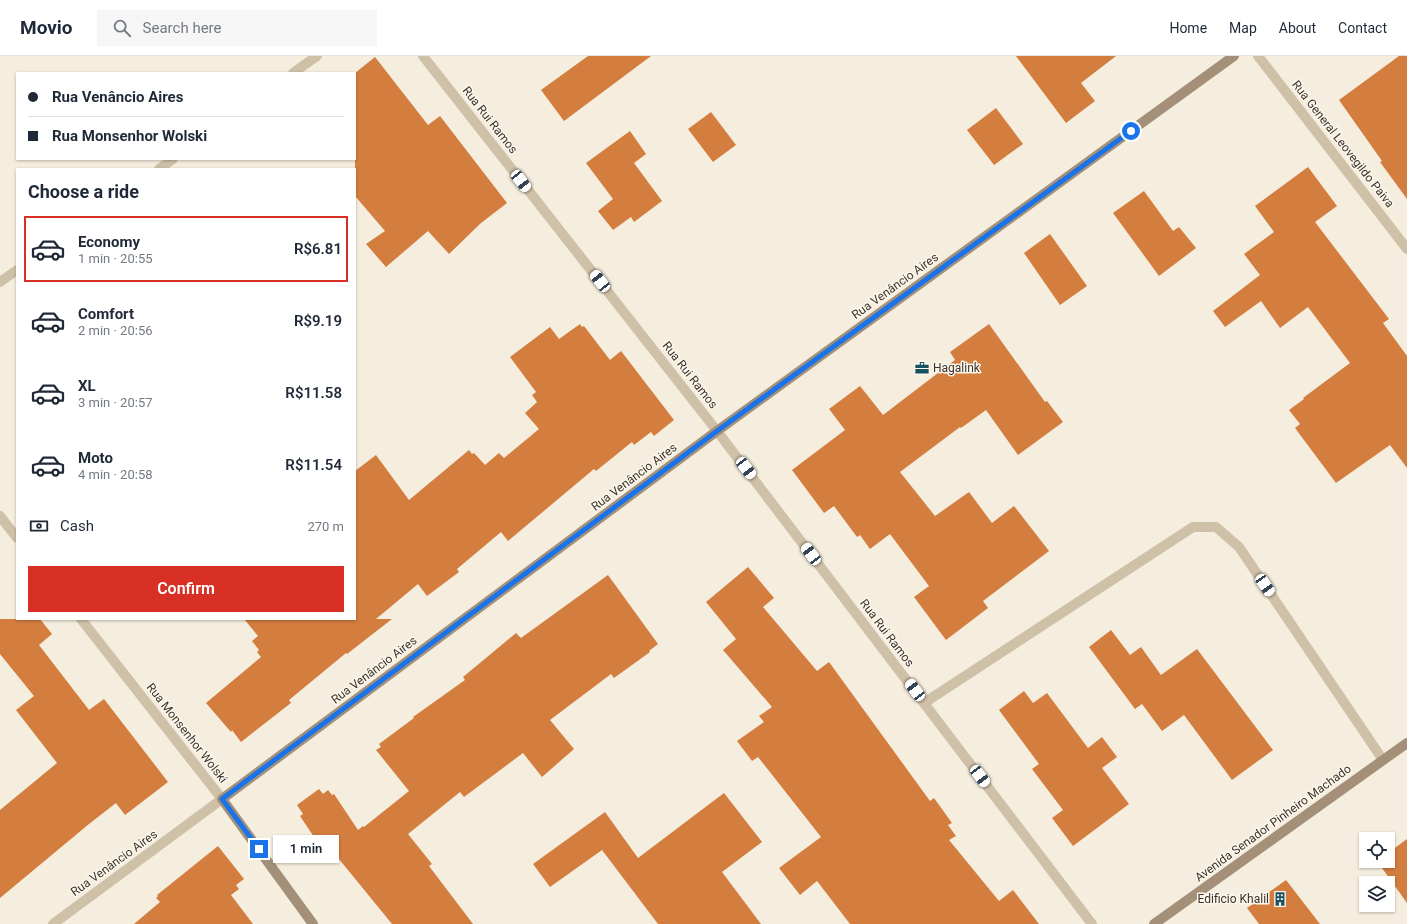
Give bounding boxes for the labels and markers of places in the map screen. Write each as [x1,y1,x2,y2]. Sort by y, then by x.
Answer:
office icon: Hagalink [914,360,930,376]
place label: Hagalink [933,361,981,375]
building icon: Edificio Khalil [1272,891,1288,907]
place label: Edificio Khalil [1198,892,1269,906]

